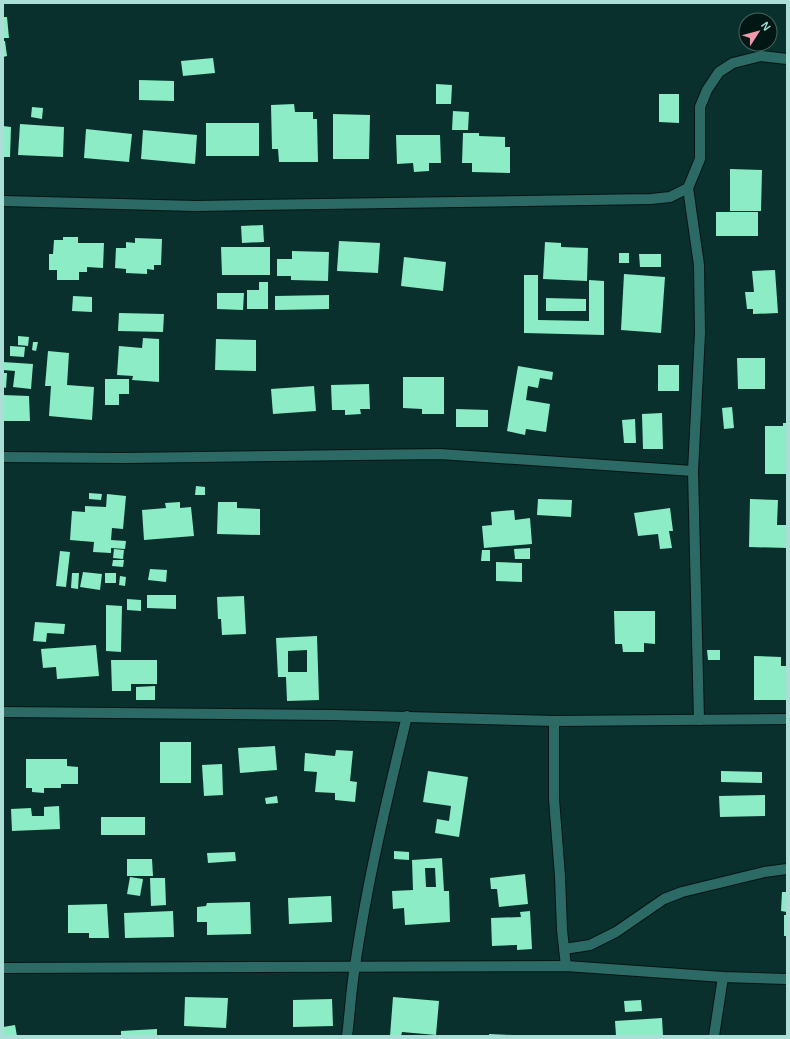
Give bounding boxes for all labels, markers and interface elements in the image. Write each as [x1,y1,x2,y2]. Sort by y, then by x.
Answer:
north arrow [738,12,778,52]
text: N [759,19,773,33]

